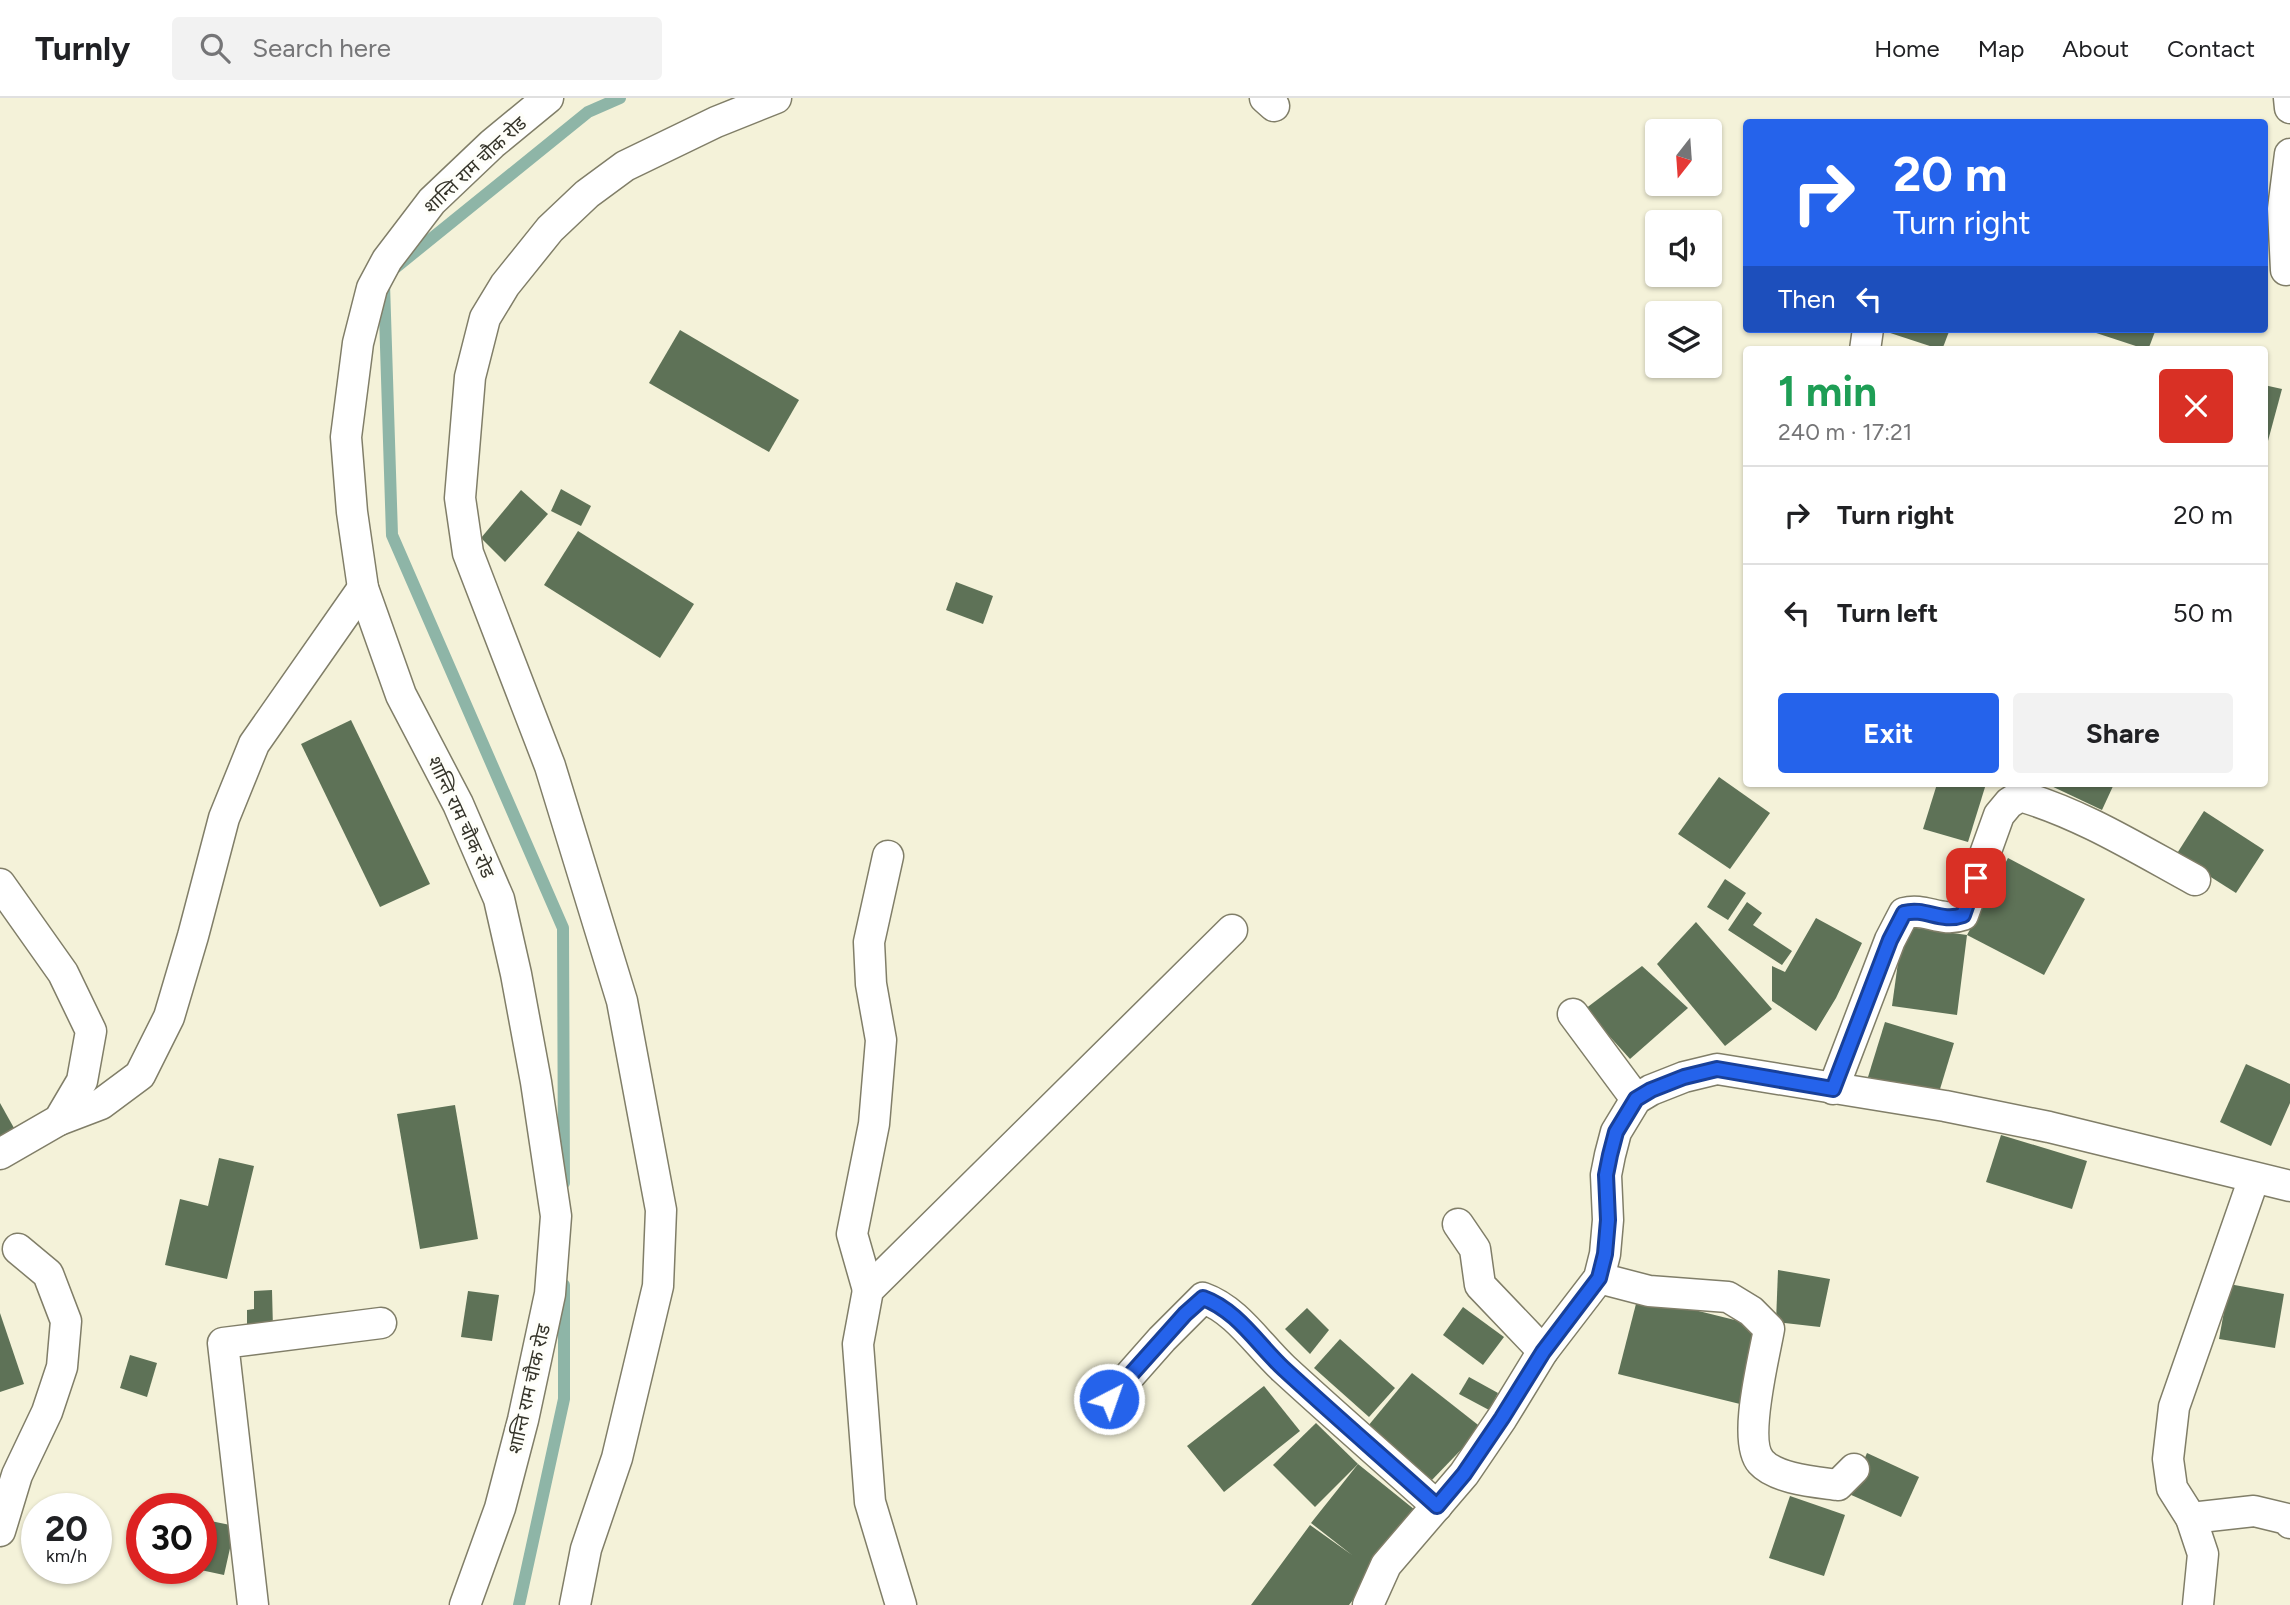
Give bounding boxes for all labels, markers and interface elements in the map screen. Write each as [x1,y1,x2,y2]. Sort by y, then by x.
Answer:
search box [172,17,662,80]
text: Turnly [35,29,130,68]
icon: search [196,29,234,67]
text: Search here [252,32,391,64]
text: Home [1874,34,1940,63]
text: Map [1978,34,2024,63]
text: About [2062,34,2129,63]
text: Contact [2167,34,2255,63]
street label: शान्ति राम चौक रोड [419,111,532,218]
north arrow [1645,119,1722,196]
map controls [1645,119,1722,378]
text: 20 m [1893,144,2008,203]
icon: right [1778,147,1869,238]
text: Turn right [1893,204,2031,242]
button: sound [1645,210,1722,287]
icon: left [1850,280,1888,318]
text: Then [1778,283,1836,315]
button: layers [1645,301,1722,378]
text: 1 min [1778,366,1877,417]
button: close [2159,369,2233,443]
text: 240 m · 17:21 [1778,418,1912,446]
icon: right [1778,496,1816,534]
text: Turn right [1837,499,1954,531]
text: 20 m [2173,499,2233,531]
icon: left [1778,594,1816,632]
text: Turn left [1837,597,1938,629]
text: 50 m [2173,597,2233,629]
button: Exit [1778,693,1999,773]
button: Share [2013,693,2233,773]
street label: शान्ति राम चौक रोड [423,752,500,882]
pin [1946,848,2006,908]
icon: arrive [1957,859,1995,897]
street label: शान्ति राम चौक रोड [503,1321,555,1456]
position arrow [1072,1362,1146,1436]
speed limit sign: 30 [126,1493,217,1584]
text: 20 [45,1508,88,1550]
text: km/h [46,1545,87,1567]

